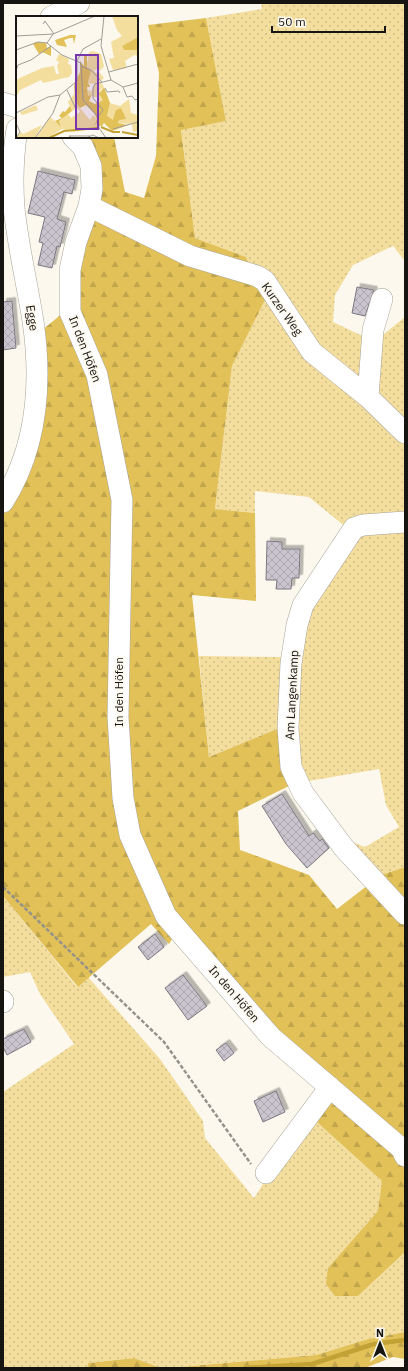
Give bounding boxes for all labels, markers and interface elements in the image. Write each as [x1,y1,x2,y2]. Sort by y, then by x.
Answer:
scale bar [272,8,385,34]
text: 50 m [278,14,306,29]
inset map [16,16,138,138]
street label: Kurzer Weg [259,279,307,339]
street label: Egge [23,304,42,332]
street label: In den Höfen [66,313,105,384]
street label: Am Langenkamp [282,650,301,740]
street label: In den Höfen [111,657,126,727]
street label: In den Höfen [206,962,263,1025]
north arrow [360,1323,400,1363]
text: N [376,1326,384,1340]

